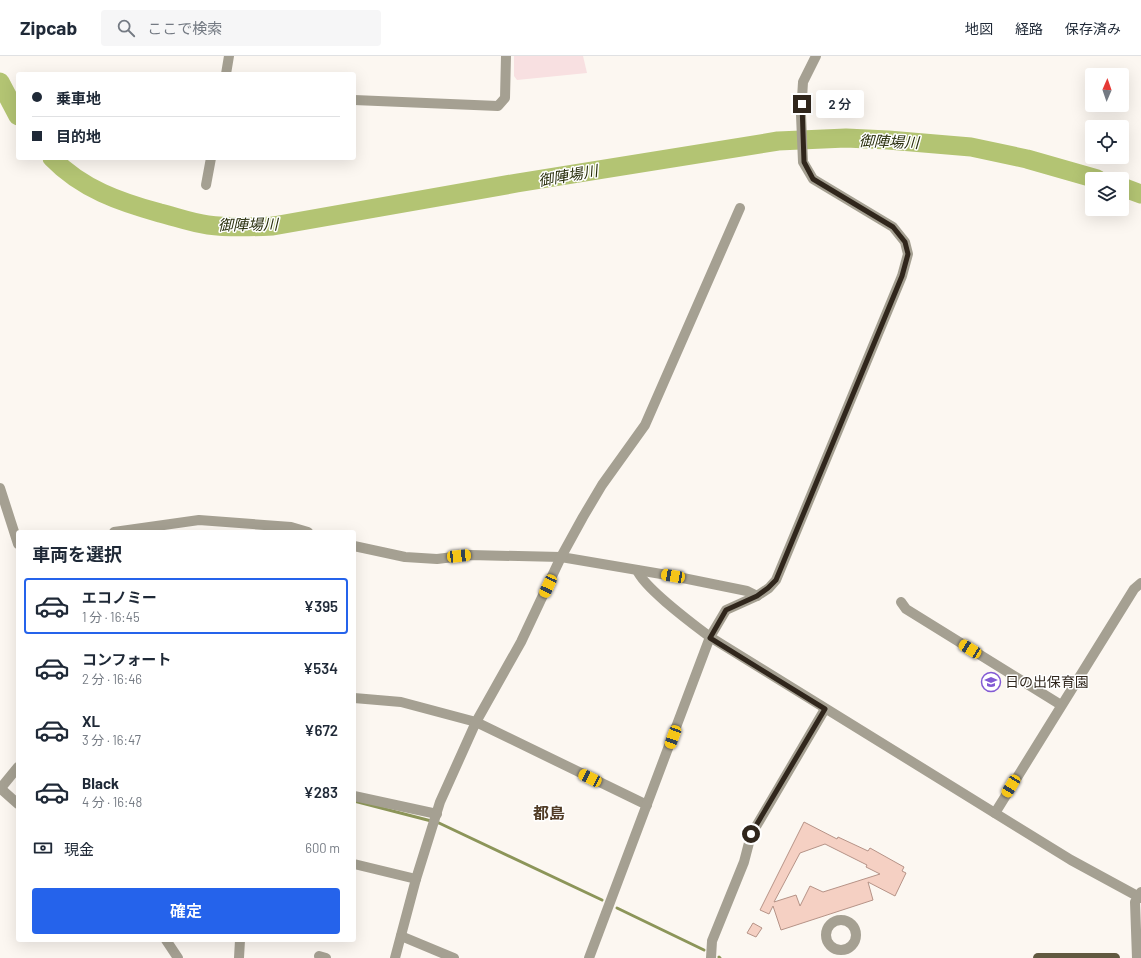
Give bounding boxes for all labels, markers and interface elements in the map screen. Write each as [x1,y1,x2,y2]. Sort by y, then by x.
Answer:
search box [101,10,381,46]
text: Zipcab [20,16,77,39]
icon: search [115,17,137,39]
text: ここで検索 [147,19,222,37]
text: 地図 [965,20,993,37]
text: 経路 [1015,20,1043,37]
text: 保存済み [1065,20,1121,37]
north arrow [1085,68,1129,112]
map controls [1085,68,1129,216]
text: 乗車地 [56,89,101,107]
callout: 2 分 [816,90,864,118]
route end [793,95,811,113]
text: 2 分 [829,96,851,112]
button: locate [1085,120,1129,164]
text: 目的地 [56,127,101,145]
water label: 御陣場川 [859,131,921,151]
water label: 御陣場川 [537,161,601,189]
button: layers [1085,172,1129,216]
water label: 御陣場川 [218,214,280,234]
text: 車両を選択 [32,543,122,565]
car [446,549,472,563]
car [660,568,686,584]
car [537,573,559,599]
icon: car [34,588,70,624]
text: エコノミー [82,588,157,606]
text: ¥395 [304,597,338,615]
text: 1 分 · 16:45 [82,609,140,625]
car [957,638,983,660]
icon: car [34,650,70,686]
text: コンフォート [82,650,172,668]
text: ¥534 [303,659,338,677]
text: 2 分 · 16:46 [82,671,142,687]
school or university icon: 日の出保育園 [980,671,1002,693]
place label: 日の出保育園 [1005,673,1089,690]
icon: car [34,712,70,748]
text: XL [82,712,100,730]
text: ¥672 [304,721,338,739]
car [663,724,683,750]
text: 3 分 · 16:47 [82,732,141,748]
car [577,767,603,789]
car [1000,773,1022,799]
icon: car [34,774,70,810]
text: Black [82,774,119,792]
text: ¥283 [303,783,338,801]
text: 4 分 · 16:48 [82,794,142,810]
district label: 都島 [533,803,565,822]
route start [742,825,760,843]
icon: cash [32,837,54,859]
text: 現金 [64,840,94,858]
text: 600 m [305,840,340,856]
button: 確定 [32,888,340,934]

